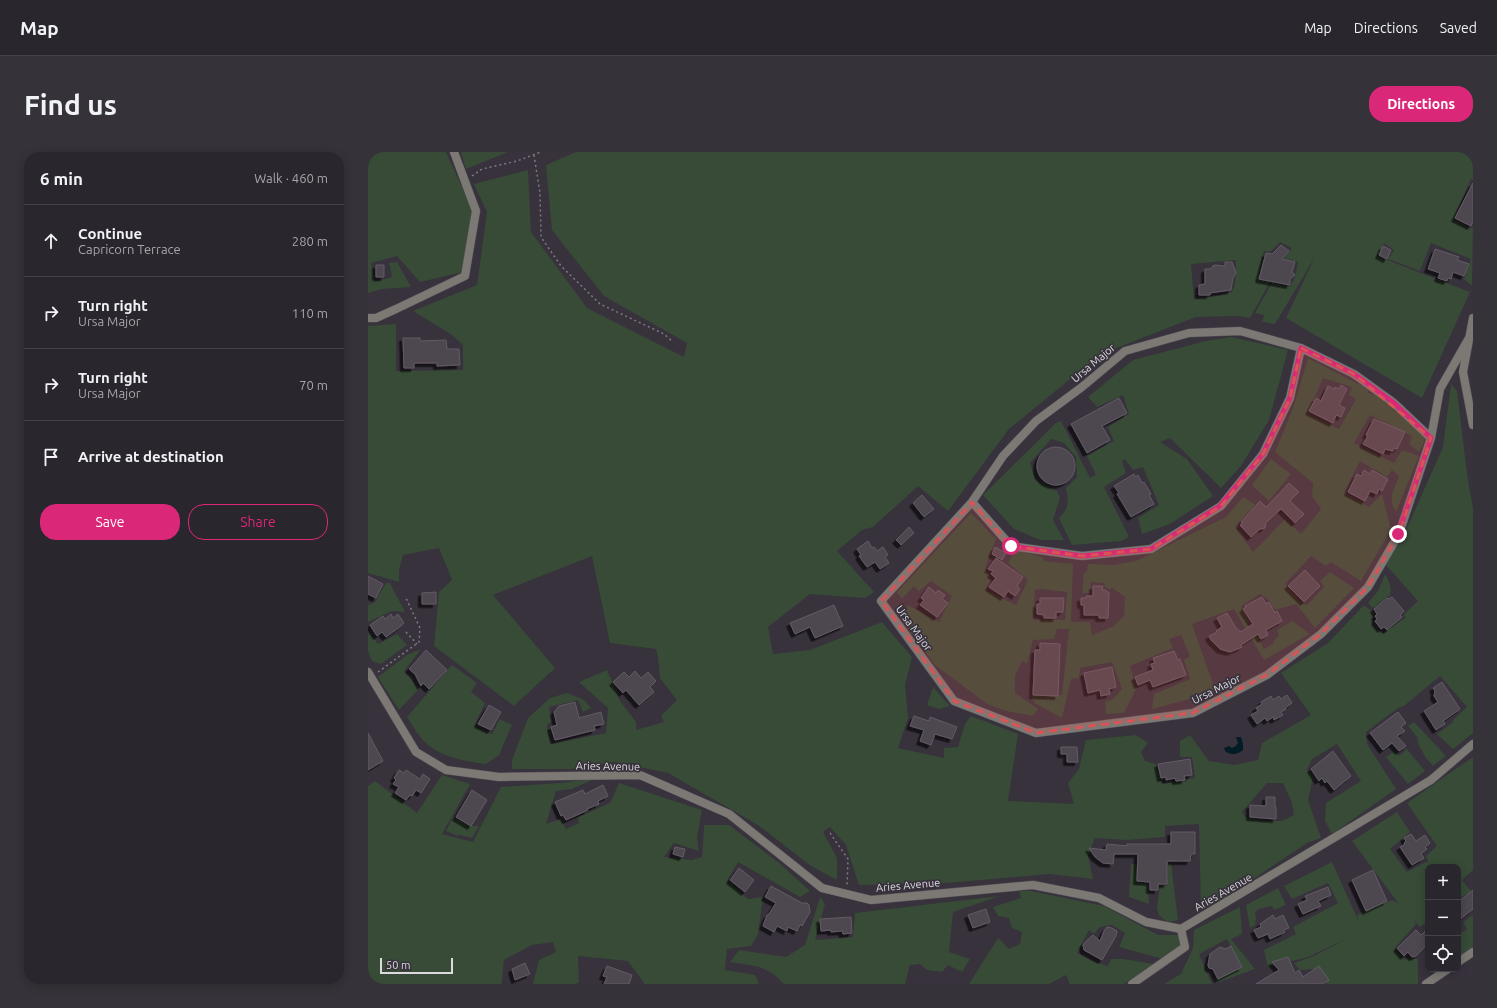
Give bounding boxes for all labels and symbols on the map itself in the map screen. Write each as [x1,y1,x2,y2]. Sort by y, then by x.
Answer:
street label: Ursa Major [1069,341,1118,385]
route end [1389,525,1407,543]
route start [1002,537,1020,555]
street label: Ursa Major [894,603,935,654]
street label: Ursa Major [1190,671,1243,706]
street label: Aries Avenue [576,759,640,773]
street label: Aries Avenue [1192,871,1254,913]
street label: Aries Avenue [875,876,941,894]
scale bar [380,956,453,975]

